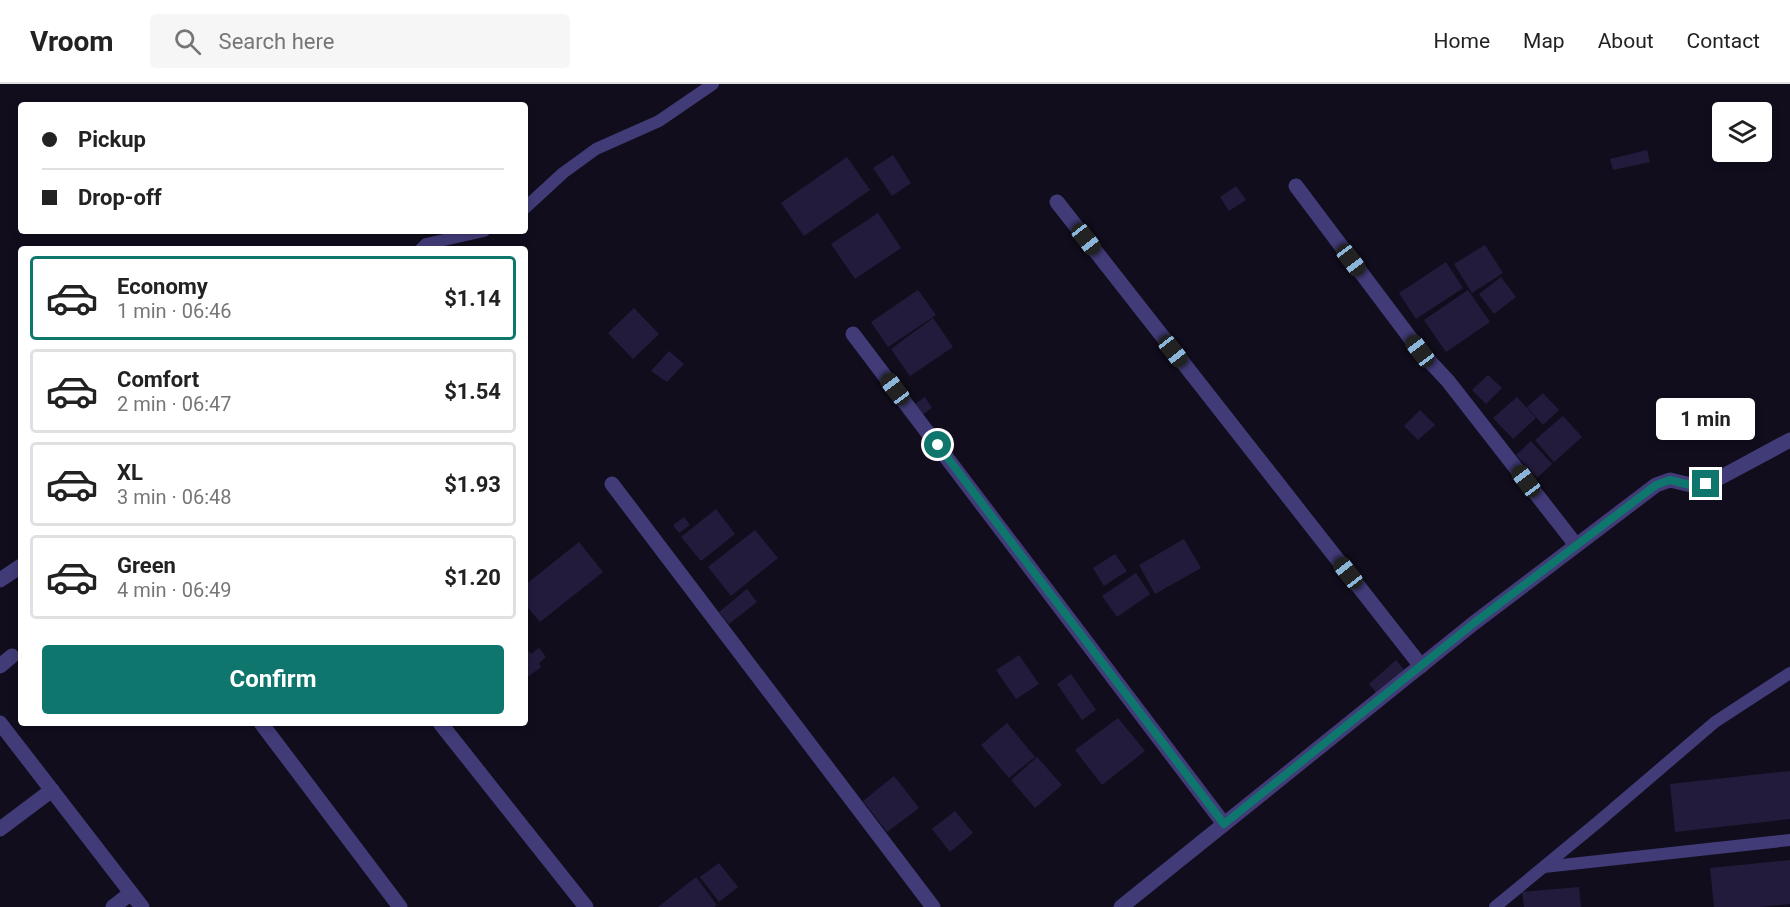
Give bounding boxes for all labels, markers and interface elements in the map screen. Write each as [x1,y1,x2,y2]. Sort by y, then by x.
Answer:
search box [150,14,570,68]
text: Vroom [30,25,114,58]
icon: search [171,25,204,58]
text: Search here [219,29,334,54]
text: Home [1434,29,1490,53]
text: Map [1523,29,1565,53]
text: About [1598,29,1654,53]
text: Contact [1687,29,1760,53]
map controls [1712,102,1772,162]
button: layers [1712,102,1772,162]
text: Pickup [78,127,146,152]
text: Drop-off [78,185,162,210]
car [1068,219,1104,259]
car [1333,240,1369,280]
icon: car [45,271,99,325]
text: Economy [117,274,208,299]
text: $1.14 [444,286,501,311]
text: 1 min · 06:46 [117,299,232,323]
car [1155,331,1191,371]
car [1402,331,1438,371]
icon: car [45,364,99,418]
text: Comfort [117,367,199,392]
car [877,369,913,409]
text: $1.54 [444,379,501,404]
text: 2 min · 06:47 [117,392,232,416]
callout: 1 min [1656,397,1756,439]
text: 1 min [1680,407,1731,431]
route start [924,431,951,458]
icon: car [45,457,99,511]
text: XL [117,460,143,485]
car [1508,461,1544,501]
route end [1692,470,1719,497]
text: $1.93 [444,472,501,497]
text: 3 min · 06:48 [117,485,232,509]
icon: car [45,550,99,604]
text: Green [117,553,176,578]
car [1330,553,1366,593]
text: $1.20 [444,565,501,590]
text: 4 min · 06:49 [117,578,232,602]
button: Confirm [42,645,504,714]

